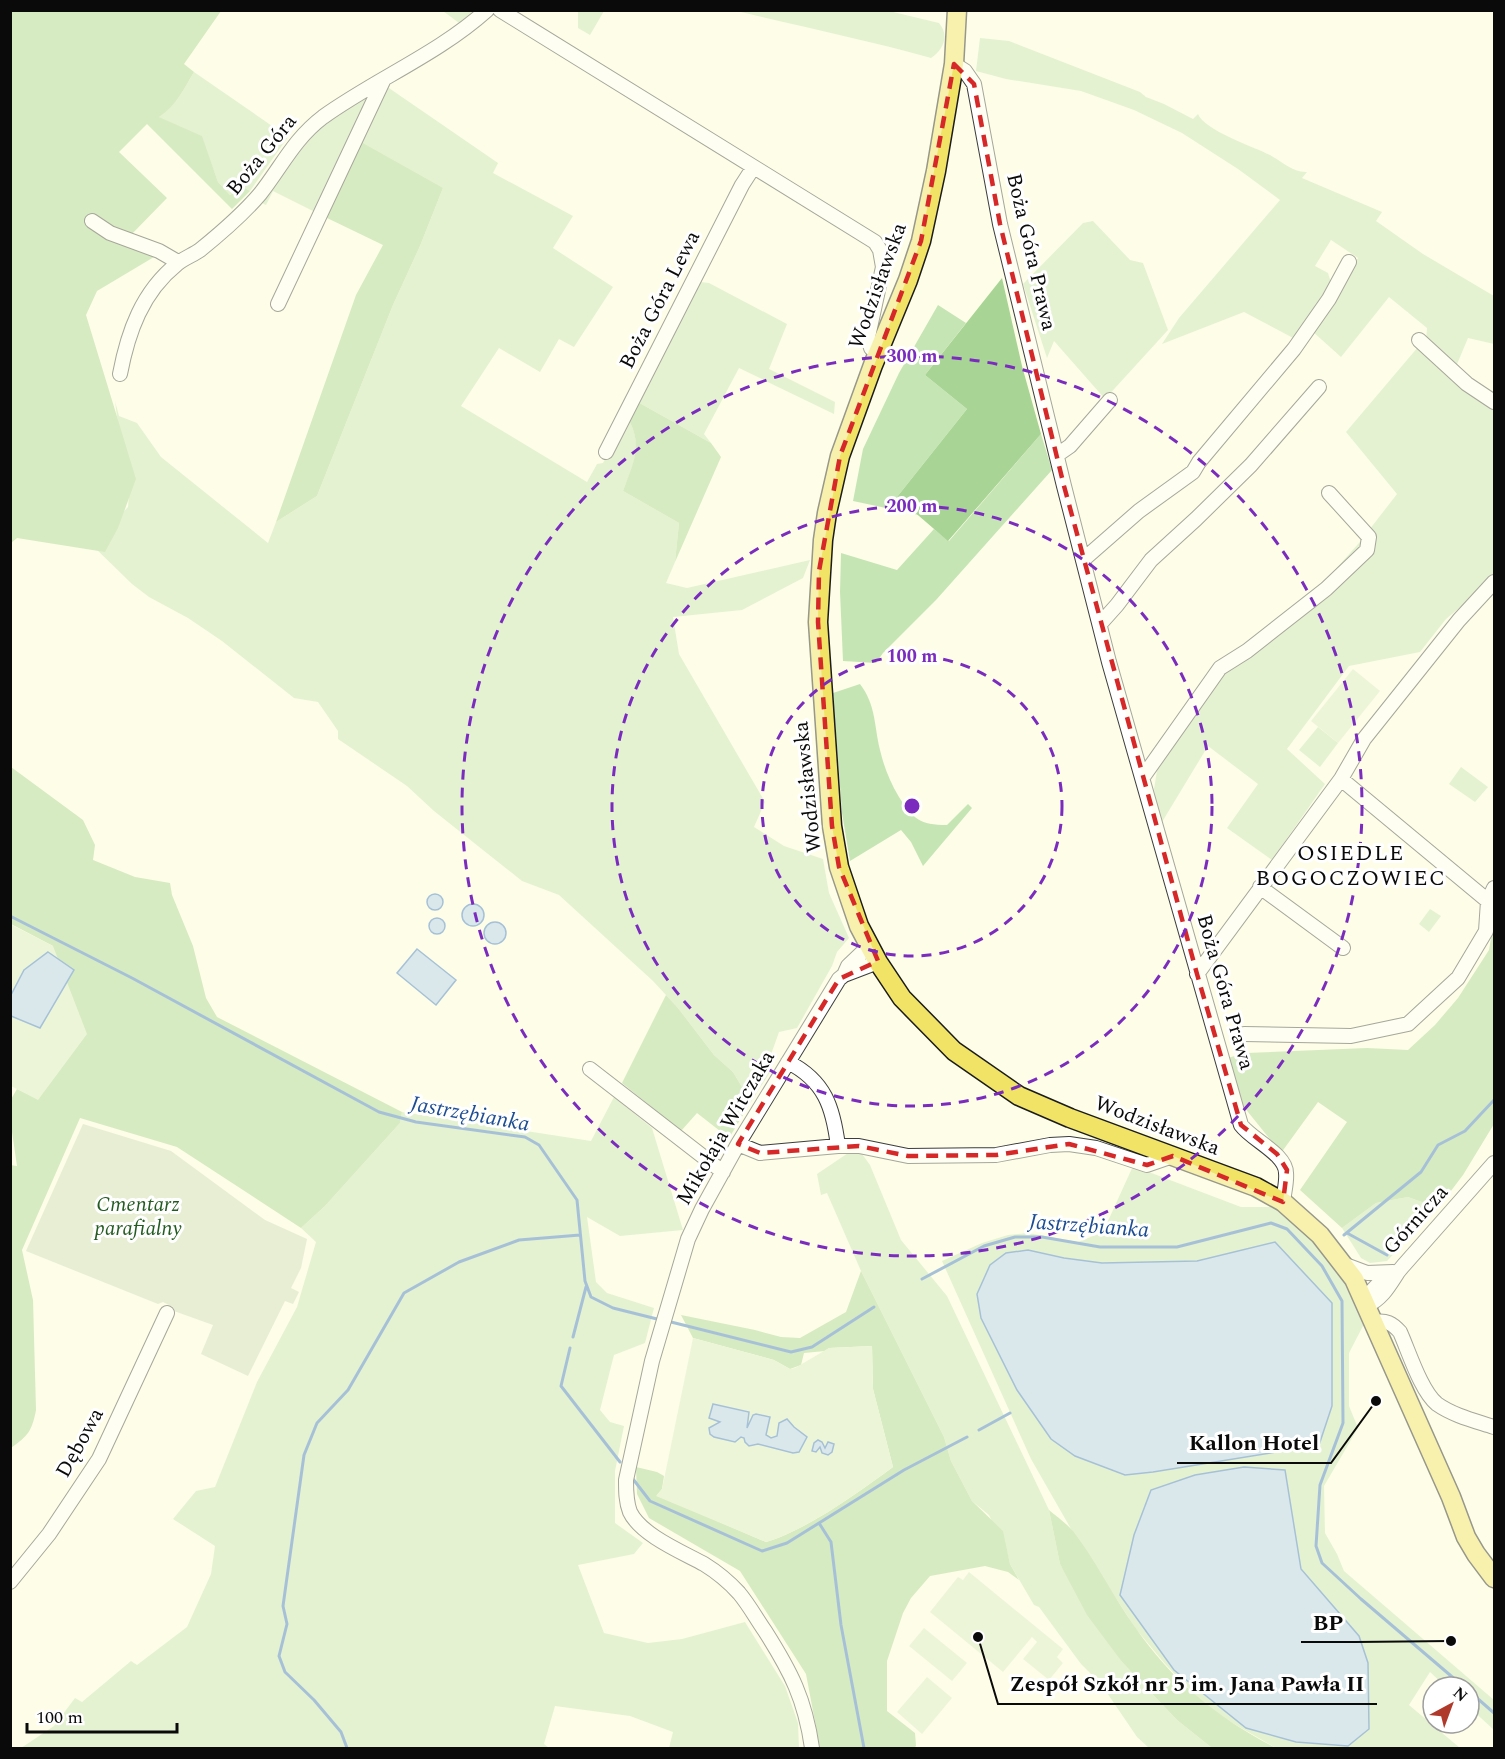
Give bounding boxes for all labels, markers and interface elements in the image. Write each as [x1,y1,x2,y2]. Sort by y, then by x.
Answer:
street label: Boża Góra [219,107,305,203]
street label: Boża Góra Prawa [997,170,1065,334]
street label: Wodzisławska [840,218,916,354]
street label: Boża Góra Lewa [611,224,709,375]
text: 300 m [886,343,938,370]
text: 200 m [886,493,938,520]
text: 100 m [886,643,938,670]
street label: Wodzisławska [785,719,831,854]
centre of rings [902,796,922,816]
district label: OSIEDLE BOGOCZOWIEC [1255,837,1447,895]
street label: Boża Góra Prawa [1188,910,1263,1074]
street label: Mikołaja Witczaka [669,1044,784,1211]
water label: Jastrzębianka [406,1087,532,1141]
street label: Wodzisławska [1090,1087,1225,1165]
street label: Górnicza [1376,1177,1457,1262]
park label: Cmentarz parafialny [93,1189,182,1245]
water label: Jastrzębianka [1026,1205,1150,1247]
street label: Dębowa [48,1401,113,1484]
callout: Kallon Hotel [1177,1423,1331,1463]
text: Kallon Hotel [1189,1427,1319,1460]
callout: BP [1301,1602,1356,1642]
text: BP [1313,1607,1343,1640]
callout: Zespół Szkół nr 5 im. Jana Pawła II [998,1664,1377,1704]
text: Zespół Szkół nr 5 im. Jana Pawła II [1010,1668,1364,1701]
north arrow [1421,1675,1481,1735]
text: N [1447,1681,1473,1708]
scale bar [27,1696,177,1734]
text: 100 m [36,1704,83,1731]

